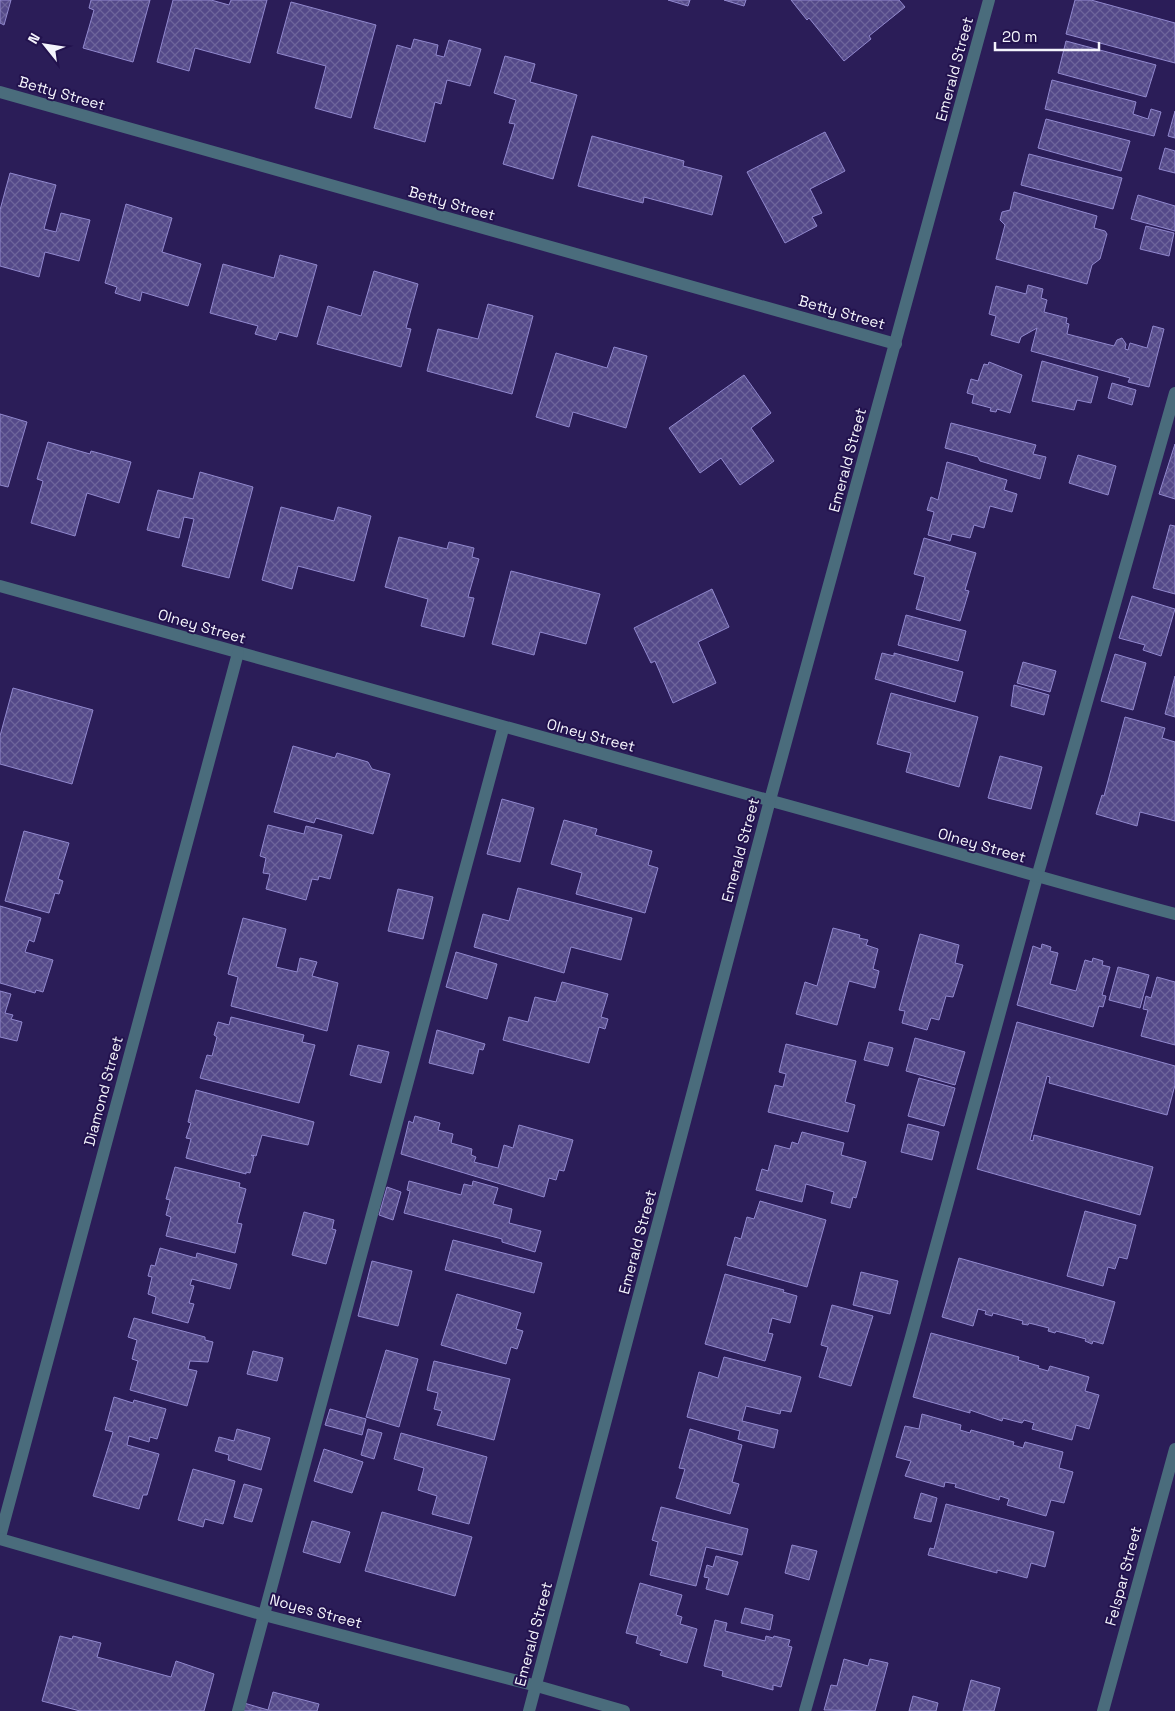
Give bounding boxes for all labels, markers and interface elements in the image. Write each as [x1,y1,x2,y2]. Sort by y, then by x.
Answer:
street label: Emerald Street [931,15,977,123]
north arrow [20,20,70,70]
scale bar [995,20,1099,52]
text: 20 m [1002,27,1037,46]
text: N [24,30,44,47]
street label: Betty Street [16,72,108,114]
street label: Betty Street [406,182,498,224]
street label: Betty Street [796,291,888,333]
street label: Emerald Street [824,406,870,514]
street label: Olney Street [156,604,248,648]
street label: Olney Street [545,714,637,756]
street label: Emerald Street [717,796,763,904]
street label: Olney Street [936,823,1028,867]
street label: Diamond Street [79,1034,127,1148]
street label: Emerald Street [614,1188,660,1296]
street label: Felspar Street [1101,1524,1145,1628]
street label: Emerald Street [510,1580,556,1688]
street label: Noyes Street [268,1590,364,1632]

